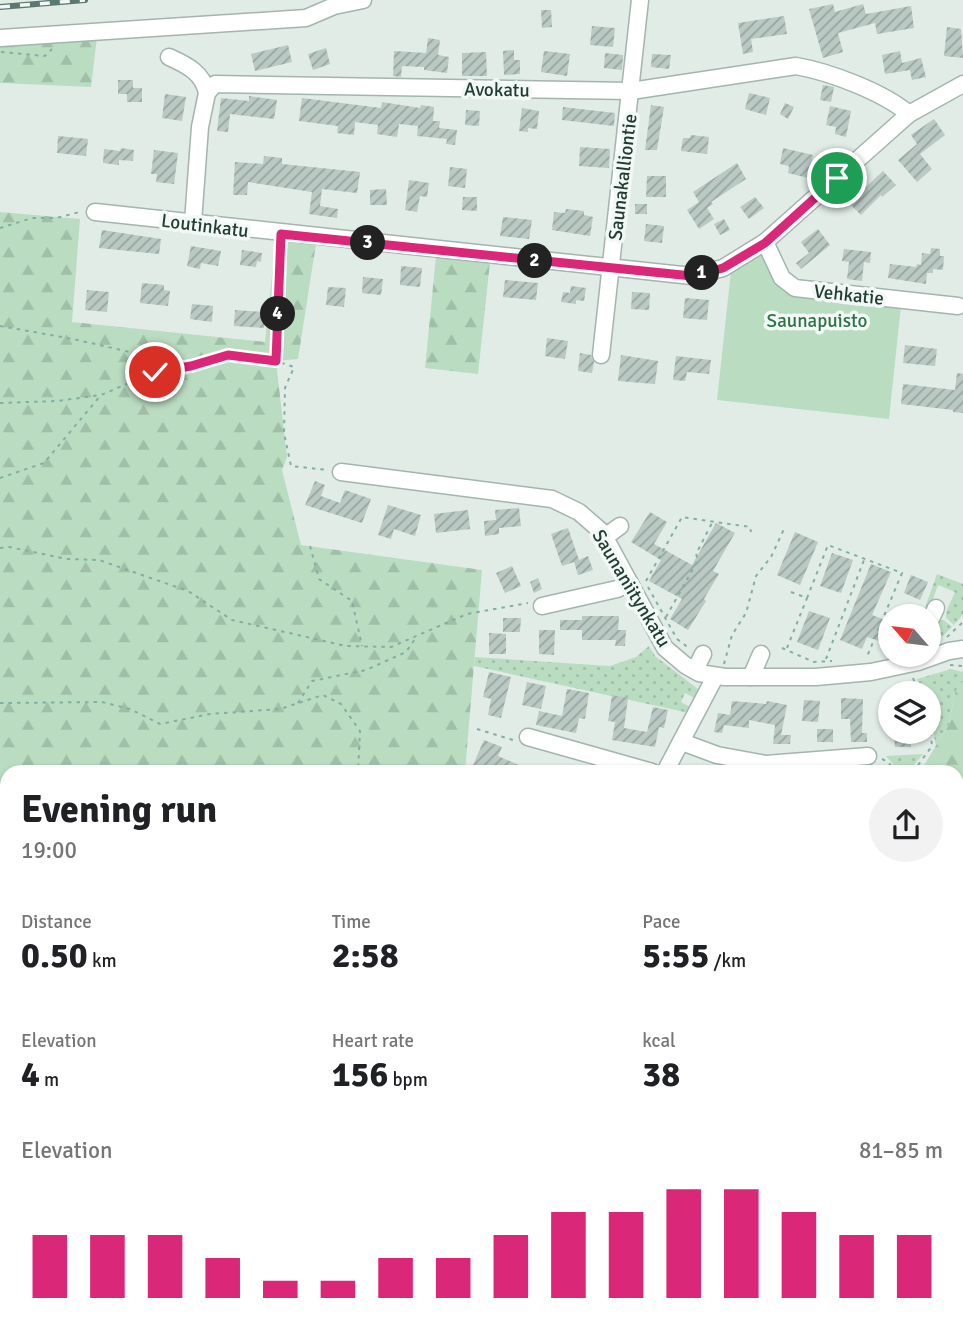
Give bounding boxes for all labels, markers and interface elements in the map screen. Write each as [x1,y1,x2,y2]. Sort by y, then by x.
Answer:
street label: Avokatu [464,77,530,103]
street label: Saunakalliontie [603,112,643,242]
pin [807,148,867,208]
icon: arrive [818,159,856,197]
street label: Loutinkatu [160,209,250,243]
pin: 3 [350,226,386,260]
text: 3 [362,230,373,254]
pin: 2 [518,244,552,278]
text: 2 [529,248,540,272]
pin: 1 [684,256,720,290]
text: 1 [696,260,707,284]
street label: Vehkatie [813,279,885,311]
pin: 4 [260,296,296,332]
text: 4 [272,301,283,325]
park label: Saunapuisto [767,309,868,333]
pin [125,342,185,402]
icon: check [136,353,174,391]
street label: Saunaniitynkatu [587,525,676,652]
north arrow [878,604,942,667]
map controls [878,604,941,744]
button: layers [878,681,941,744]
text: Evening run [21,786,217,833]
button: share [869,788,943,862]
text: 19:00 [21,836,77,865]
text: Distance [21,910,92,934]
text: Time [332,910,371,934]
text: Pace [642,910,681,934]
text: 0.50 [21,934,88,977]
text: 2:58 [332,934,399,977]
text: 5:55 [642,934,709,977]
text: km [88,949,117,973]
text: /km [709,949,746,973]
text: Elevation [21,1029,97,1053]
text: Heart rate [332,1029,414,1053]
text: kcal [642,1029,676,1053]
text: 4 [21,1053,40,1096]
text: 156 [332,1053,388,1096]
text: 38 [642,1053,680,1096]
text: m [40,1068,59,1092]
text: bpm [388,1068,428,1092]
text: Elevation [21,1136,113,1165]
text: 81–85 m [859,1136,943,1165]

